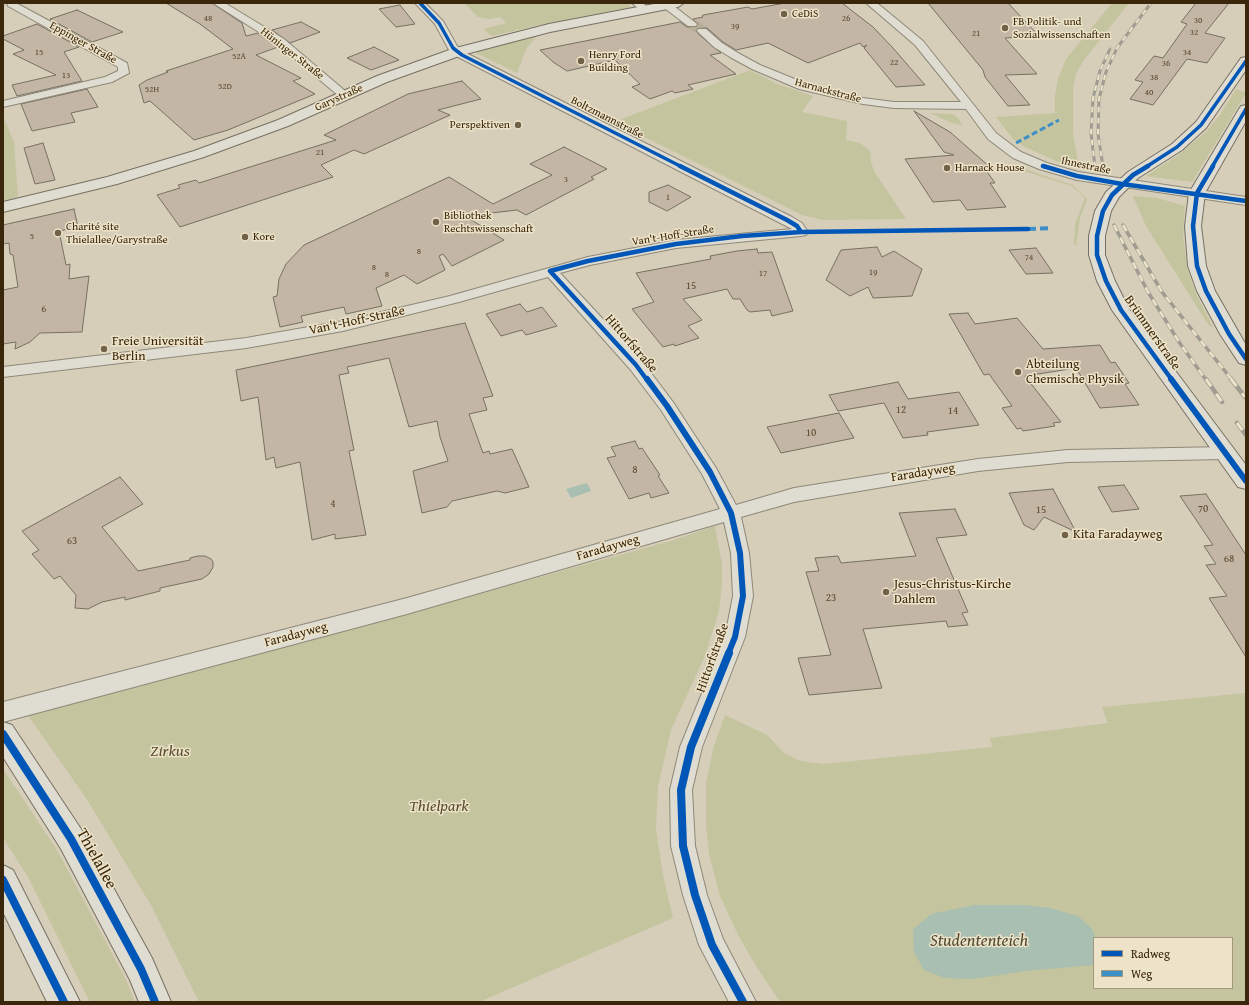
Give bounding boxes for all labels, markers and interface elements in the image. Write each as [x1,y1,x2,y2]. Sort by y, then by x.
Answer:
place label: CeDiS [792,7,818,21]
marker: CeDiS [779,9,789,19]
house number: 48 [204,14,212,24]
house number: 26 [842,14,850,24]
place label: FB Politik- und Sozialwissenschaften [1013,15,1110,41]
house number: 30 [1194,16,1202,26]
street label: Eppinger Straße [47,19,119,67]
house number: 39 [731,22,739,32]
marker: FB Politik- und Sozialwissenschaften [1000,23,1010,33]
street label: Hüninger Straße [258,25,326,83]
house number: 32 [1190,28,1198,38]
house number: 21 [972,29,980,39]
house number: 15 [35,48,43,58]
place label: Henry Ford Building [589,48,641,74]
house number: 34 [1183,48,1191,58]
house number: 52A [232,52,246,62]
marker: Henry Ford Building [576,56,586,66]
house number: 22 [890,58,898,68]
house number: 36 [1162,59,1170,69]
house number: 13 [62,71,70,81]
house number: 38 [1150,73,1158,83]
street label: Harnackstraße [793,76,863,106]
house number: 52D [218,82,232,92]
street label: Garystraße [313,82,365,114]
house number: 52H [145,85,159,95]
house number: 40 [1145,88,1153,98]
street label: Boltzmannstraße [569,94,645,142]
place label: Perspektiven [450,118,510,132]
marker: Perspektiven [513,120,523,130]
house number: 21 [316,148,324,158]
street label: Ihnestraße [1060,154,1112,178]
place label: Harnack House [955,161,1025,175]
marker: Harnack House [942,163,952,173]
house number: 3 [564,175,568,185]
house number: 1 [666,193,670,203]
place label: Bibliothek Rechtswissenschaft [444,209,533,235]
marker: Bibliothek Rechtswissenschaft [431,217,441,227]
place label: Charité site Thielallee/Garystraße [66,220,168,246]
street label: Van't-Hoff-Straße [631,223,715,249]
marker: Charité site Thielallee/Garystraße [53,228,63,238]
place label: Kore [253,230,275,244]
house number: 5 [30,232,34,242]
marker: Kore [240,232,250,242]
house number: 8 [417,247,421,257]
house number: 74 [1025,253,1033,263]
house number: 8 [372,263,376,273]
house number: 19 [869,268,877,278]
house number: 17 [759,269,767,279]
house number: 8 [385,270,389,280]
house number: 15 [686,279,696,293]
street label: Brümmerstraße [1121,293,1183,373]
house number: 6 [41,302,47,316]
street label: Van't-Hoff-Straße [308,303,406,339]
street label: Hittorfstraße [601,312,661,376]
place label: Freie Universität Berlin [112,334,203,365]
marker: Freie Universität Berlin [99,344,109,354]
place label: Abteilung Chemische Physik [1026,357,1124,388]
marker: Abteilung Chemische Physik [1013,367,1023,377]
house number: 12 [896,403,906,417]
house number: 14 [948,404,958,418]
house number: 10 [806,426,816,440]
street label: Faradayweg [890,460,956,486]
house number: 8 [632,463,638,477]
house number: 4 [330,497,336,511]
house number: 70 [1198,502,1208,516]
house number: 15 [1036,503,1046,517]
place label: Kita Faradayweg [1073,527,1162,543]
marker: Kita Faradayweg [1060,530,1070,540]
street label: Faradayweg [575,532,641,564]
house number: 63 [67,534,77,548]
house number: 68 [1224,552,1234,566]
place label: Jesus-Christus-Kirche Dahlem [894,577,1011,608]
marker: Jesus-Christus-Kirche Dahlem [881,587,891,597]
house number: 23 [826,591,836,605]
street label: Faradayweg [263,619,329,651]
street label: Hittorfstraße [693,621,733,695]
park label: Zirkus [150,742,190,762]
park label: Thielpark [409,797,469,817]
street label: Thielallee [72,825,120,893]
water label: Studententeich [930,932,1028,952]
legend [1093,937,1233,989]
text: Radweg [1131,945,1170,962]
text: Weg [1131,965,1152,982]

